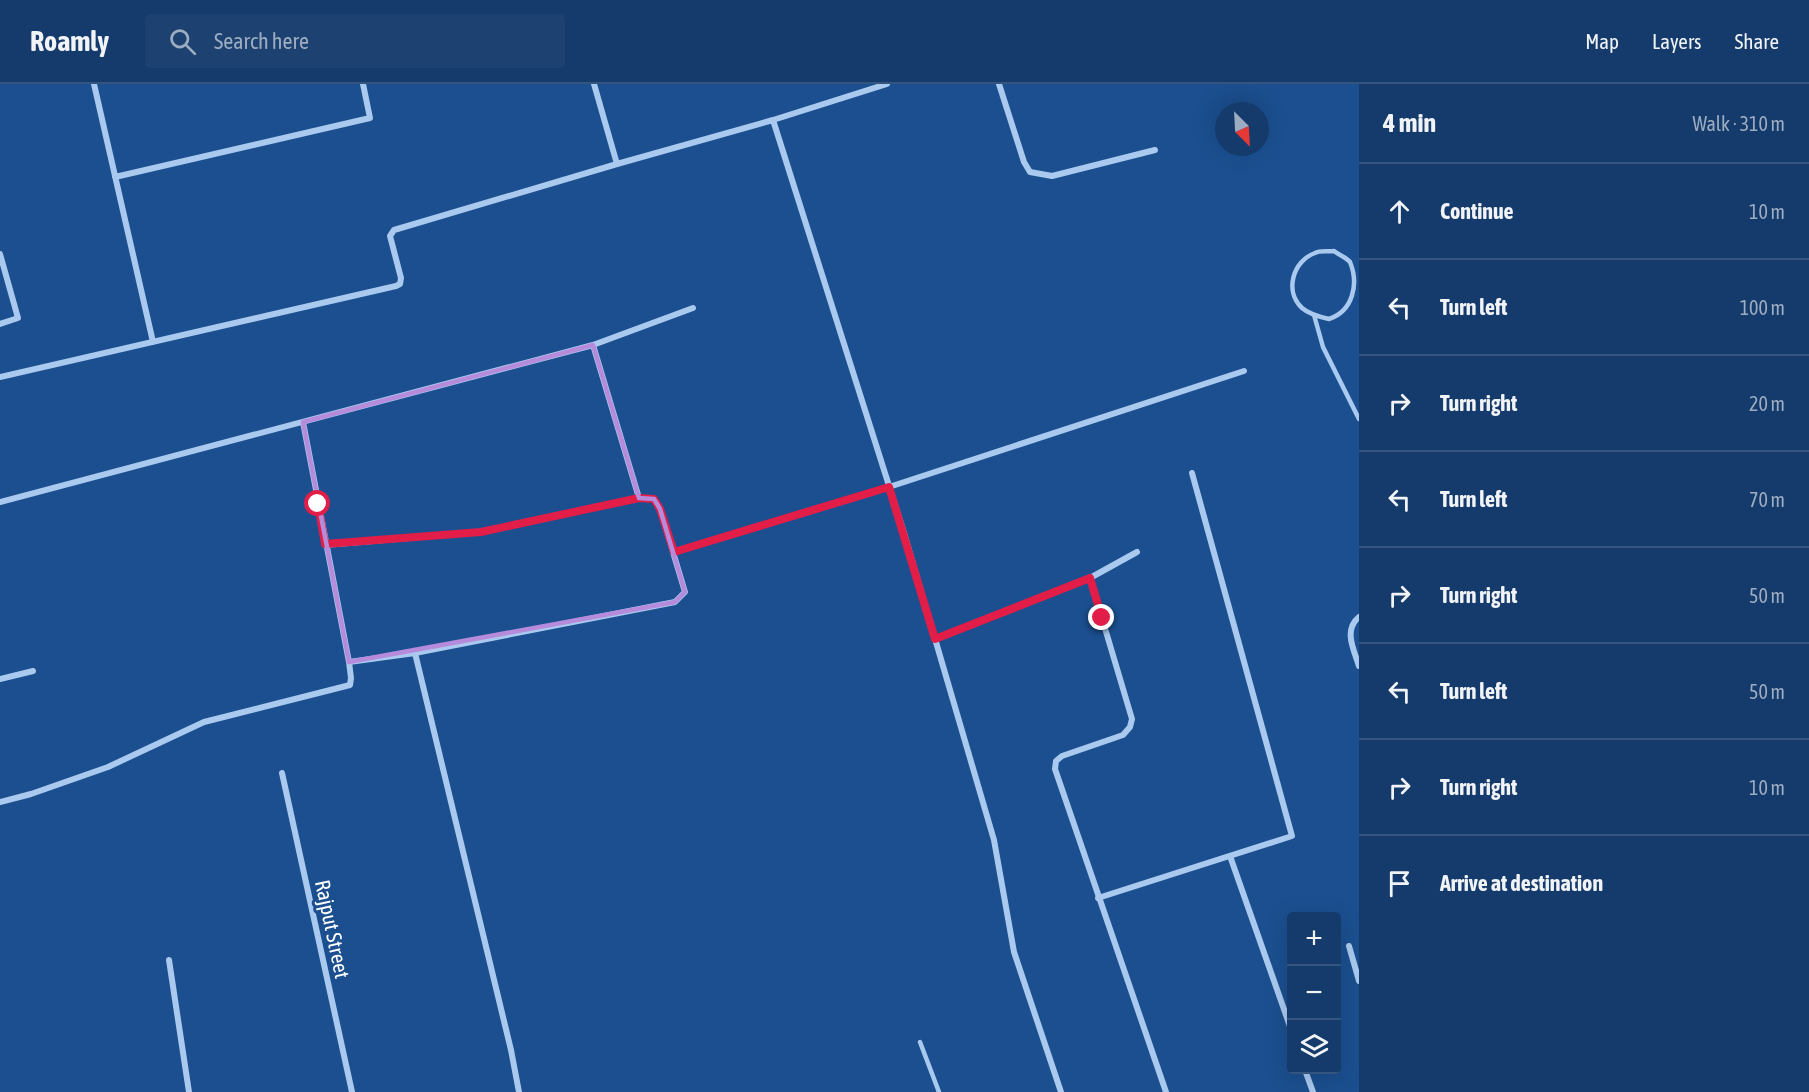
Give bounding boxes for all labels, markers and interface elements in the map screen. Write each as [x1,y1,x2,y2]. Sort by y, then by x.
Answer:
search box [145,14,565,68]
text: Roamly [30,25,109,57]
icon: search [166,25,199,58]
text: Search here [214,28,309,54]
text: Map [1585,29,1619,53]
text: Layers [1652,29,1702,53]
text: Share [1735,29,1779,53]
north arrow [1215,102,1269,156]
text: 4 min [1383,108,1436,138]
text: Walk · 310 m [1693,112,1785,135]
icon: ahead [1383,195,1416,228]
text: Continue [1440,198,1514,224]
text: 10 m [1749,200,1785,223]
icon: left [1383,291,1416,324]
text: Turn left [1440,294,1507,320]
text: 100 m [1740,296,1785,319]
icon: right [1383,387,1416,420]
text: Turn right [1440,390,1517,416]
text: 20 m [1749,392,1785,415]
icon: left [1383,483,1416,516]
text: Turn left [1440,486,1507,512]
text: 70 m [1749,488,1785,511]
route start [304,490,330,516]
icon: right [1383,579,1416,612]
text: Turn right [1440,582,1517,608]
text: 50 m [1749,584,1785,607]
route end [1088,604,1114,630]
icon: left [1383,675,1416,708]
text: Turn left [1440,678,1507,704]
text: 50 m [1749,680,1785,703]
icon: right [1383,771,1416,804]
text: Turn right [1440,774,1517,800]
text: 10 m [1749,776,1785,799]
icon: arrive [1383,867,1416,900]
text: Arrive at destination [1440,870,1603,896]
street label: Rajput Street [311,877,355,981]
map controls [1287,912,1341,1074]
button: + [1287,912,1341,966]
button: − [1287,966,1341,1020]
button: layers [1287,1020,1341,1074]

